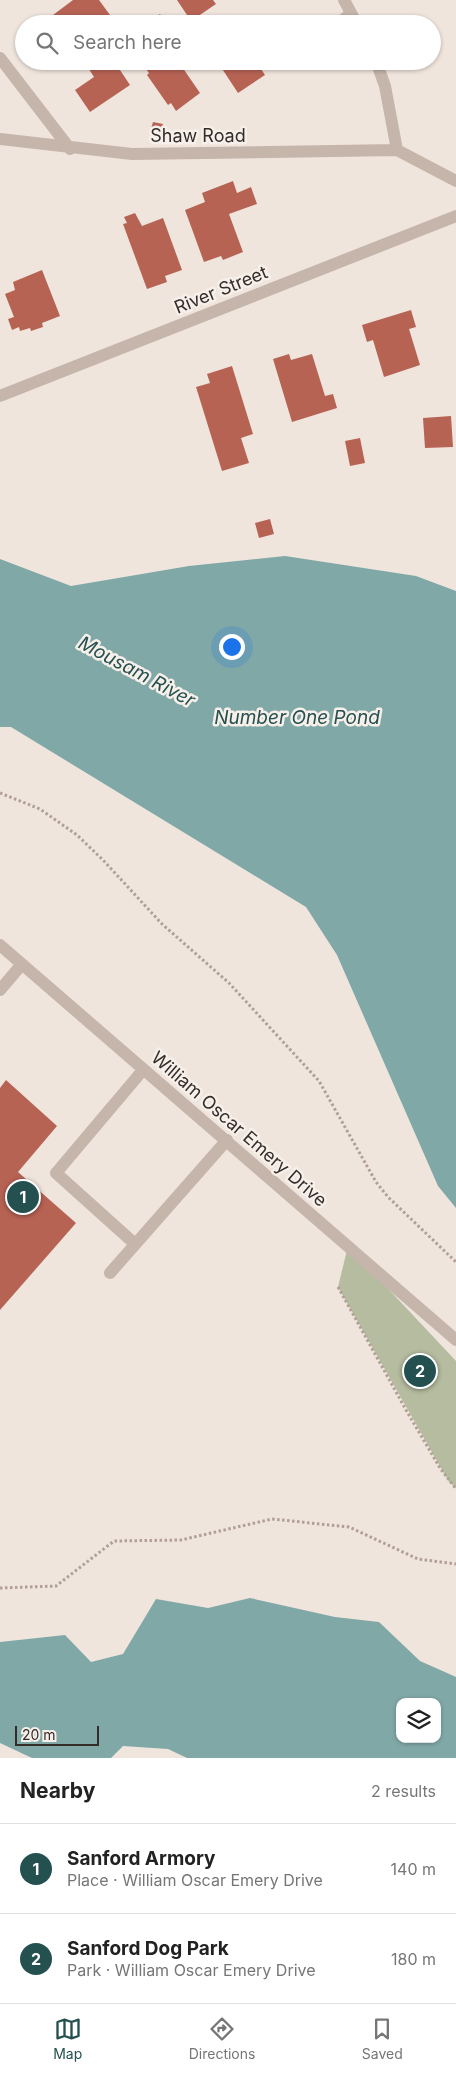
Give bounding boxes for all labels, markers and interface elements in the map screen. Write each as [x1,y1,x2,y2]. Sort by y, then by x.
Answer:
search box [15,15,441,70]
icon: search [33,29,61,57]
text: Search here [73,31,182,54]
street label: Shaw Road [150,125,246,146]
street label: River Street [171,261,271,318]
water label: Mousam River [75,631,200,712]
your location [219,634,245,660]
water label: Number One Pond [214,706,380,729]
street label: William Oscar Emery Drive [147,1047,331,1211]
pin: 1 [7,1178,39,1216]
pin: 2 [404,1352,436,1390]
map controls [396,1698,441,1743]
button: layers [396,1698,441,1743]
scale bar [15,1723,99,1746]
text: 20 m [22,1726,56,1743]
text: Nearby [20,1778,95,1803]
text: 2 results [371,1781,436,1801]
text: Sanford Armory [67,1847,215,1870]
text: 1 [33,1859,39,1879]
text: 140 m [391,1859,436,1879]
text: Place · William Oscar Emery Drive [67,1870,323,1890]
text: Sanford Dog Park [67,1937,229,1960]
text: 2 [31,1949,41,1969]
text: 180 m [391,1949,436,1969]
text: Park · William Oscar Emery Drive [67,1960,316,1980]
tab: Map [53,2015,82,2062]
tab: Directions [189,2015,255,2062]
tab: Saved [362,2015,403,2062]

